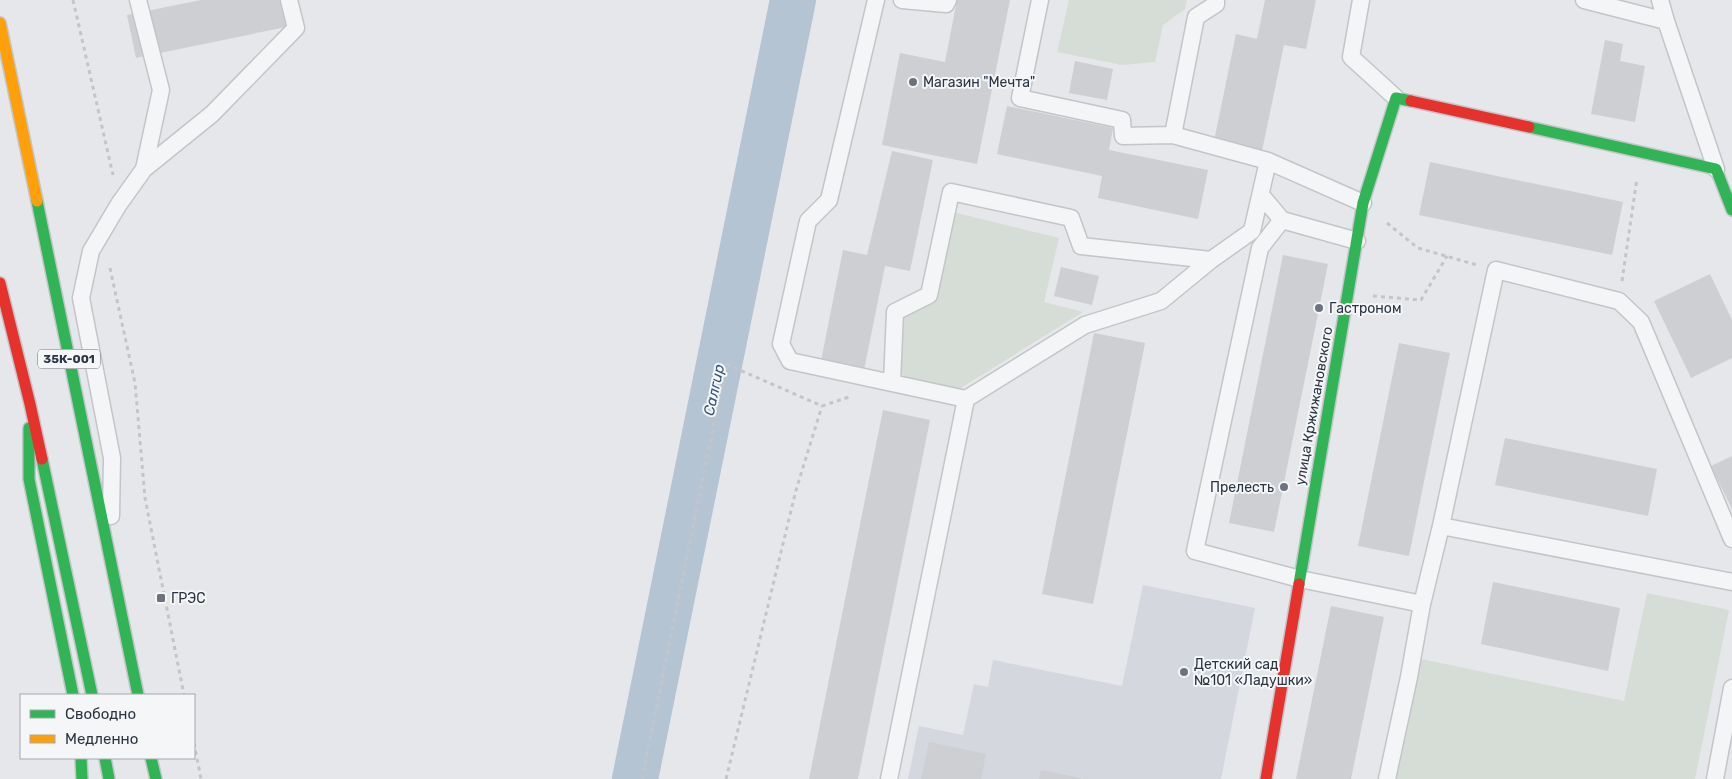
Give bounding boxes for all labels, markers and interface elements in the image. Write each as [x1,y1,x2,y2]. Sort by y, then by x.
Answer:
place label: Магазин "Мечта" [923,74,1035,91]
marker: Магазин "Мечта" [907,76,919,88]
place label: Гастроном [1329,300,1401,317]
marker: Гастроном [1313,302,1325,314]
street label: улица Кржижановского [1292,325,1336,487]
road number: 35К-001 [38,349,100,368]
water label: Салгир [700,363,728,417]
place label: Прелесть [1210,479,1274,496]
marker: Прелесть [1278,481,1290,493]
place label: ГРЭС [171,590,206,607]
marker: ГРЭС [155,592,167,604]
place label: Детский сад №101 «Ладушки» [1194,656,1312,689]
marker: Детский сад №101 «Ладушки» [1178,666,1190,678]
legend [20,694,195,759]
text: Свободно [65,705,136,723]
text: Медленно [65,730,138,748]

